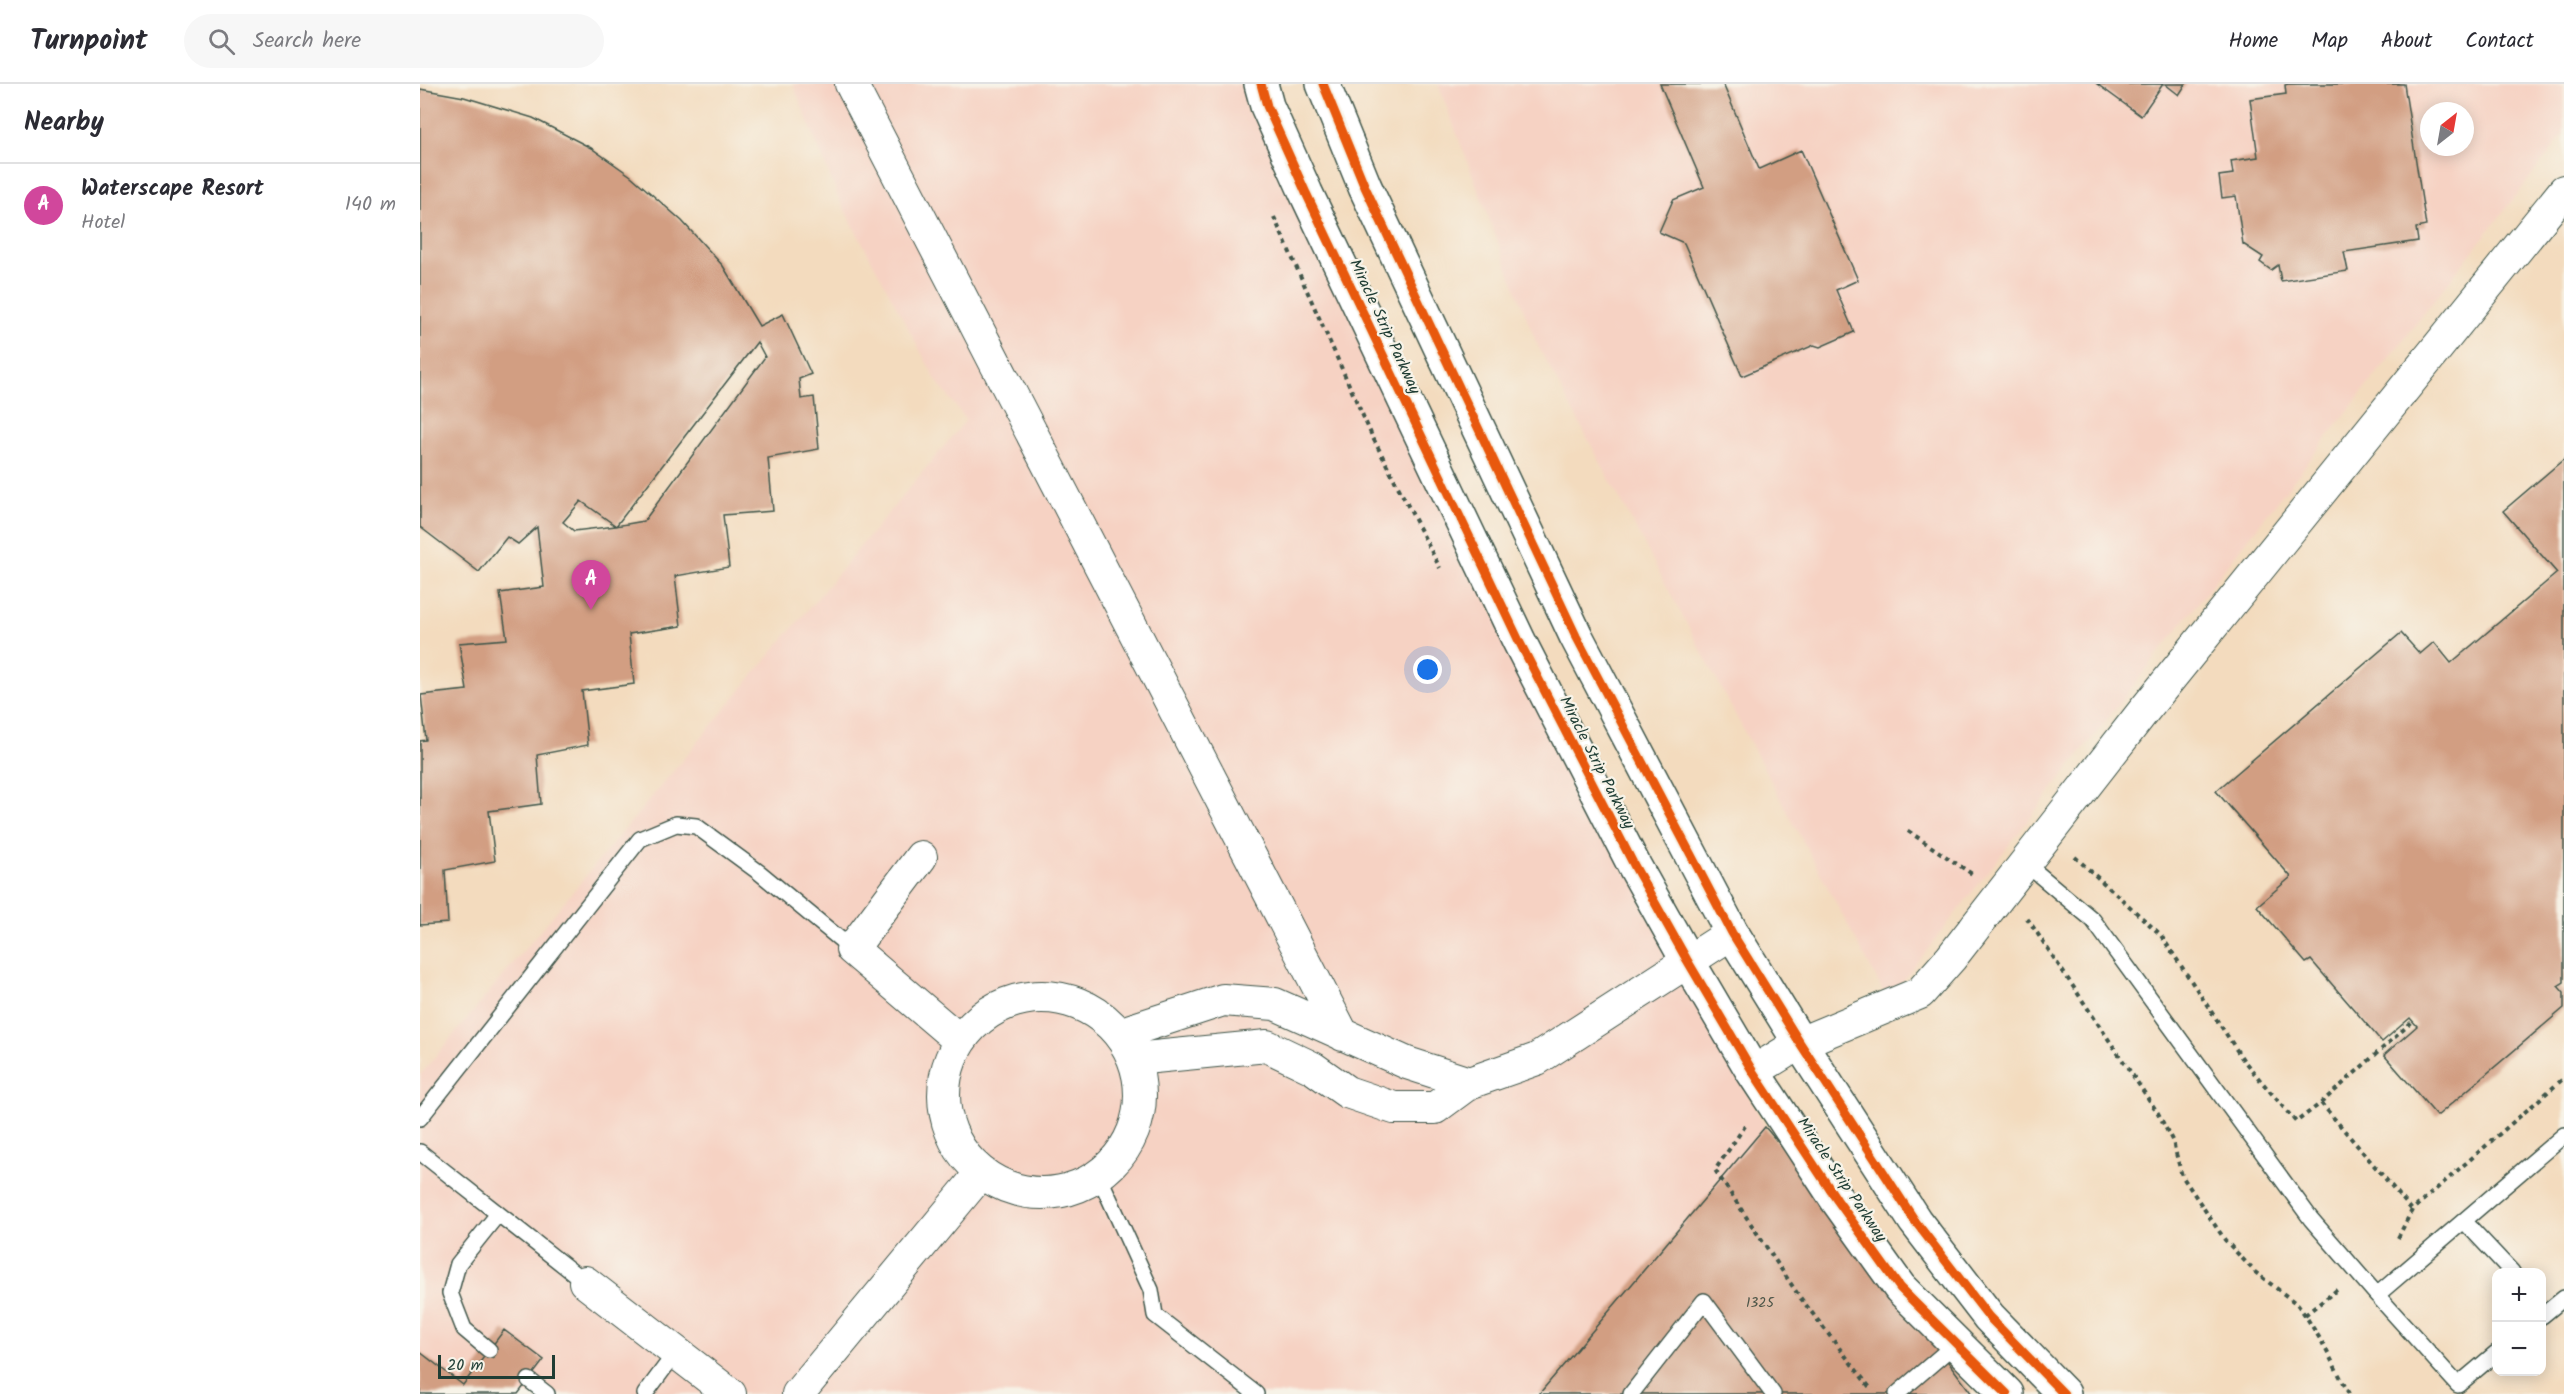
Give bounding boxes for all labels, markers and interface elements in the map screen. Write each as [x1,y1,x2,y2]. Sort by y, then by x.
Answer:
search box [184,14,604,68]
text: Turnpoint [30,19,148,64]
text: Search here [253,24,361,59]
icon: search [205,25,238,58]
text: Home [2229,25,2278,58]
text: Map [2311,25,2348,58]
text: About [2381,25,2432,58]
text: Contact [2465,25,2534,58]
text: Nearby [24,102,104,144]
north arrow [2420,102,2474,156]
text: Waterscape Resort [81,172,264,207]
text: A [37,189,50,221]
text: 140 m [345,189,396,221]
text: Hotel [81,207,125,239]
street label: Miracle Strip Parkway [1342,255,1427,399]
pin: A [572,560,610,610]
your location [1413,655,1442,684]
street label: Miracle Strip Parkway [1552,692,1641,834]
street label: Miracle Strip Parkway [1790,1112,1893,1248]
map controls [2492,1268,2546,1376]
button: + [2492,1268,2546,1322]
house number: 1325 [1746,1292,1776,1314]
button: − [2492,1322,2546,1376]
scale bar [438,1352,555,1380]
text: 20 m [447,1353,483,1378]

